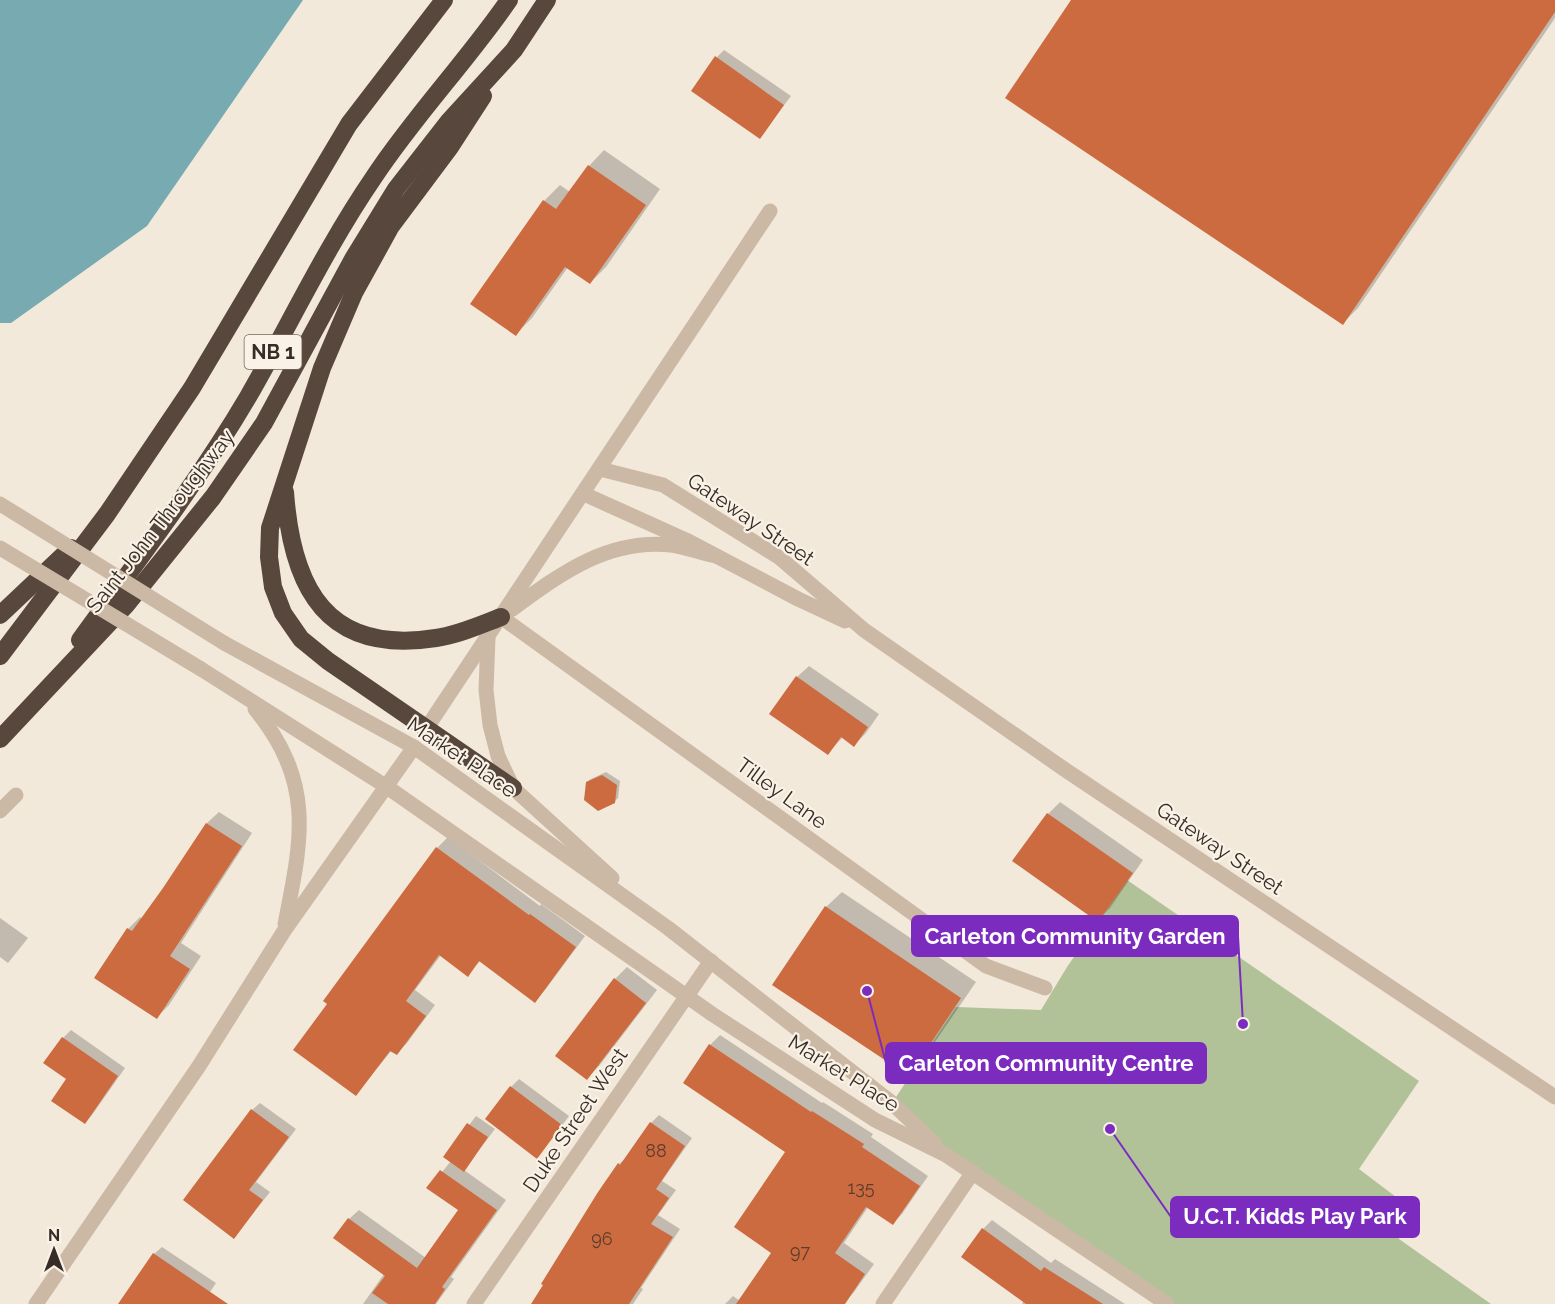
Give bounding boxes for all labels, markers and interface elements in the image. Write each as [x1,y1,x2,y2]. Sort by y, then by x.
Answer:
road number: NB 1 [244,335,302,369]
street label: Saint John Throughway [81,424,239,618]
street label: Gateway Street [683,467,819,571]
street label: Market Place [403,711,521,803]
street label: Tilley Lane [732,752,832,834]
street label: Gateway Street [1152,796,1288,900]
callout: Carleton Community Garden [912,916,1238,956]
text: Carleton Community Garden [924,923,1226,949]
street label: Market Place [784,1029,904,1117]
street label: Duke Street West [517,1043,633,1197]
callout: Carleton Community Centre [886,1043,1206,1083]
text: Carleton Community Centre [899,1050,1193,1076]
house number: 88 [645,1140,667,1161]
house number: 135 [847,1177,875,1198]
callout: U.C.T. Kidds Play Park [1171,1197,1419,1237]
text: U.C.T. Kidds Play Park [1183,1203,1408,1229]
north arrow [24,1220,84,1280]
text: N [48,1226,60,1245]
house number: 96 [591,1228,613,1249]
house number: 97 [790,1241,810,1262]

